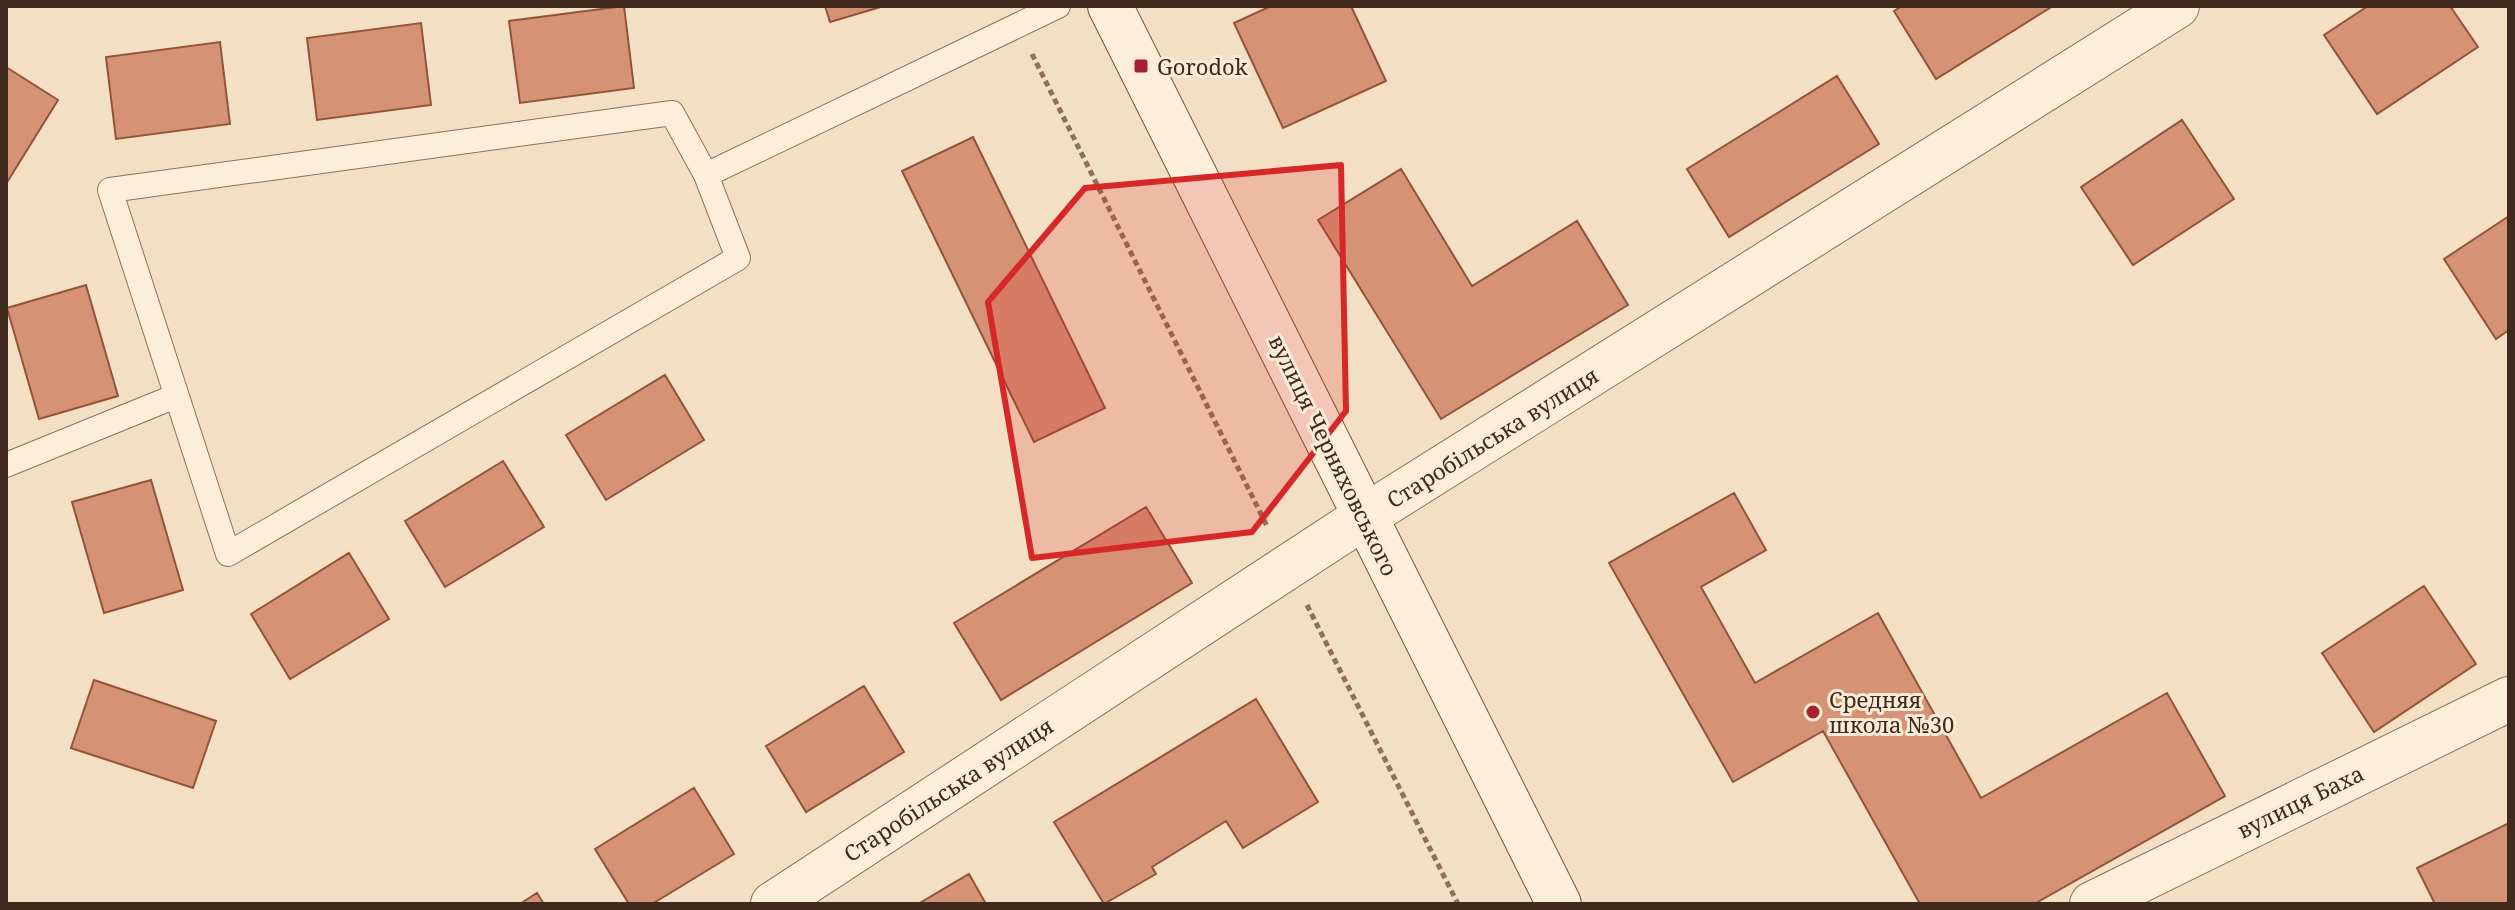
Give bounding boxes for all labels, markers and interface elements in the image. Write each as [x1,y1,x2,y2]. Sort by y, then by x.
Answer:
place label: Gorodok [1157,51,1248,81]
marker: Gorodok [1132,57,1150,75]
street label: вулиця Черняховського [1263,329,1405,581]
street label: Старобільська вулиця [1381,360,1603,514]
place label: Средняя школа №30 [1829,684,1954,739]
marker: Средняя школа №30 [1804,703,1822,721]
street label: Старобільська вулиця [837,710,1059,868]
street label: вулиця Баха [2232,757,2368,845]

